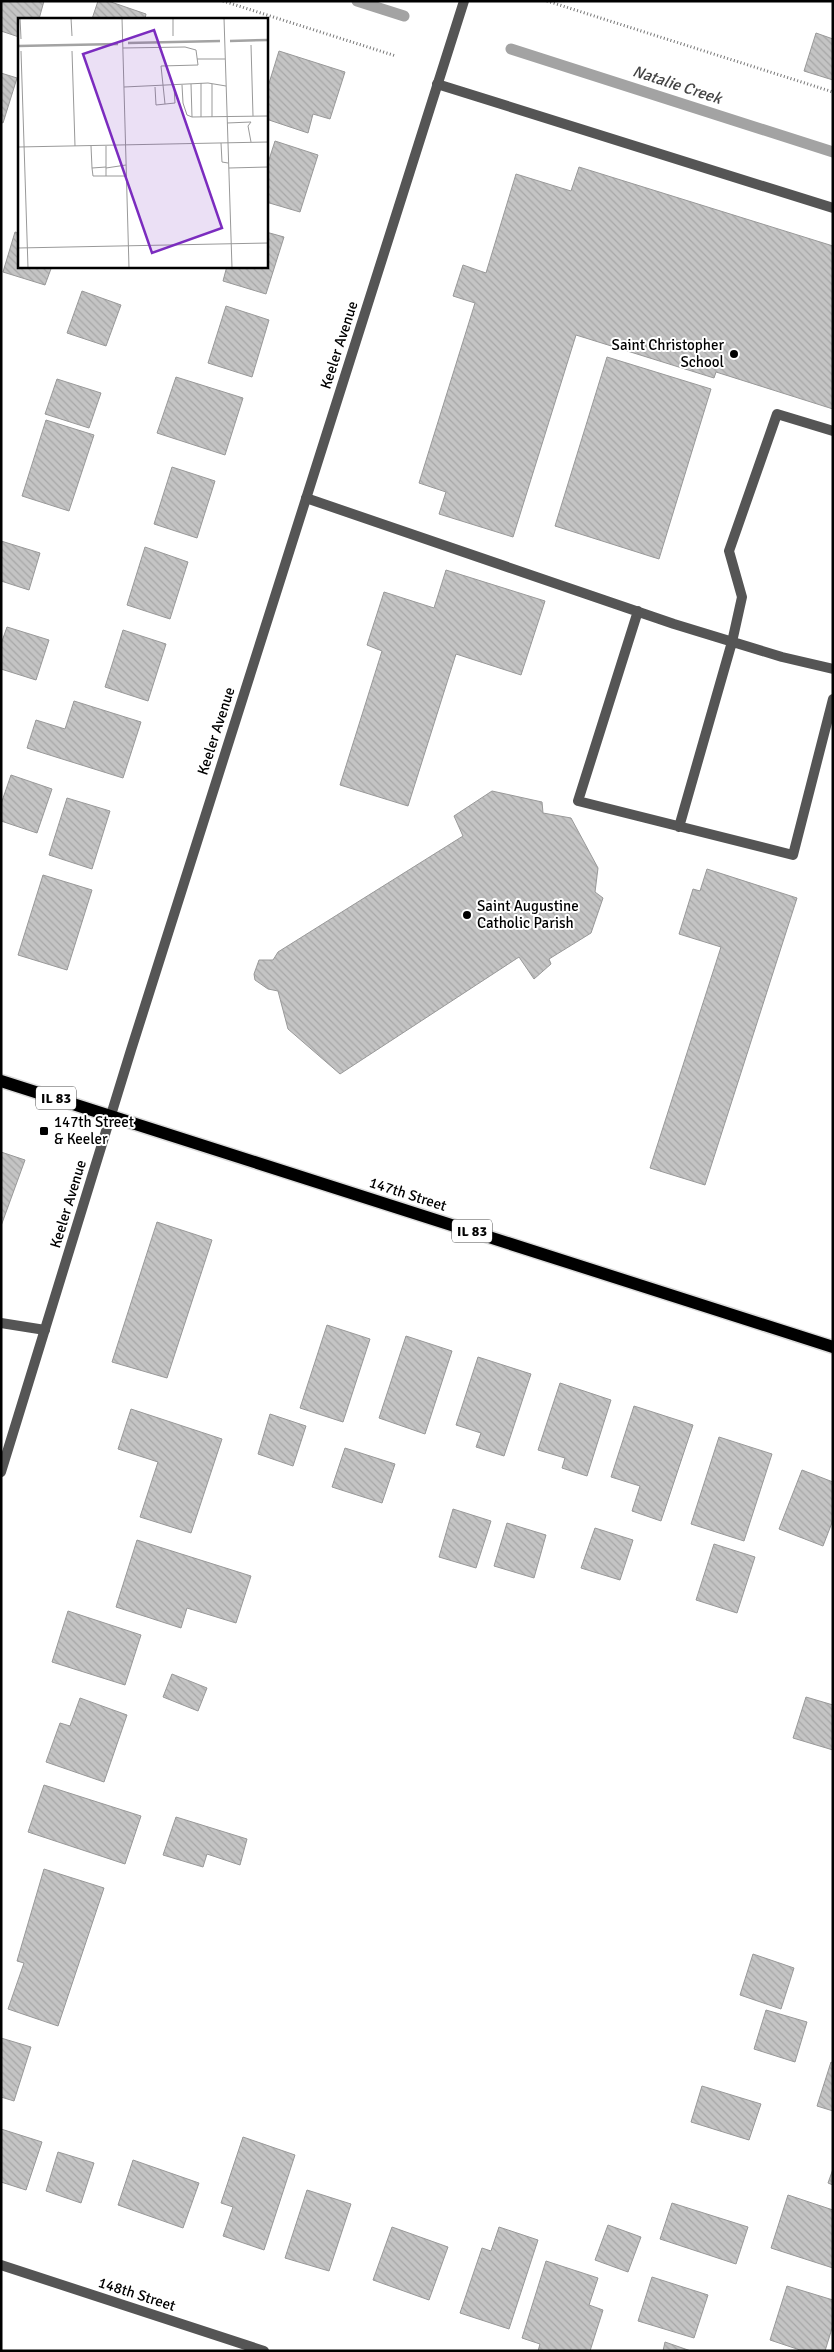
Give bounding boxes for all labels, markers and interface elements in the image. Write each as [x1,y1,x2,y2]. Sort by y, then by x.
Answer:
inset map [18,18,268,268]
water label: Natalie Creek [630,61,726,109]
street label: Keeler Avenue [316,299,362,391]
place label: Saint Christopher School [612,336,724,371]
marker: Saint Christopher School [728,348,740,360]
street label: Keeler Avenue [193,685,239,777]
place label: Saint Augustine Catholic Parish [477,897,579,932]
marker: Saint Augustine Catholic Parish [461,909,473,921]
road number: IL 83 [36,1086,76,1110]
place label: 147th Street & Keeler [54,1113,134,1148]
marker: 147th Street & Keeler [38,1125,50,1137]
street label: Keeler Avenue [46,1158,90,1250]
street label: 147th Street [367,1173,449,1215]
road number: IL 83 [452,1220,492,1242]
street label: 148th Street [96,2273,178,2315]

